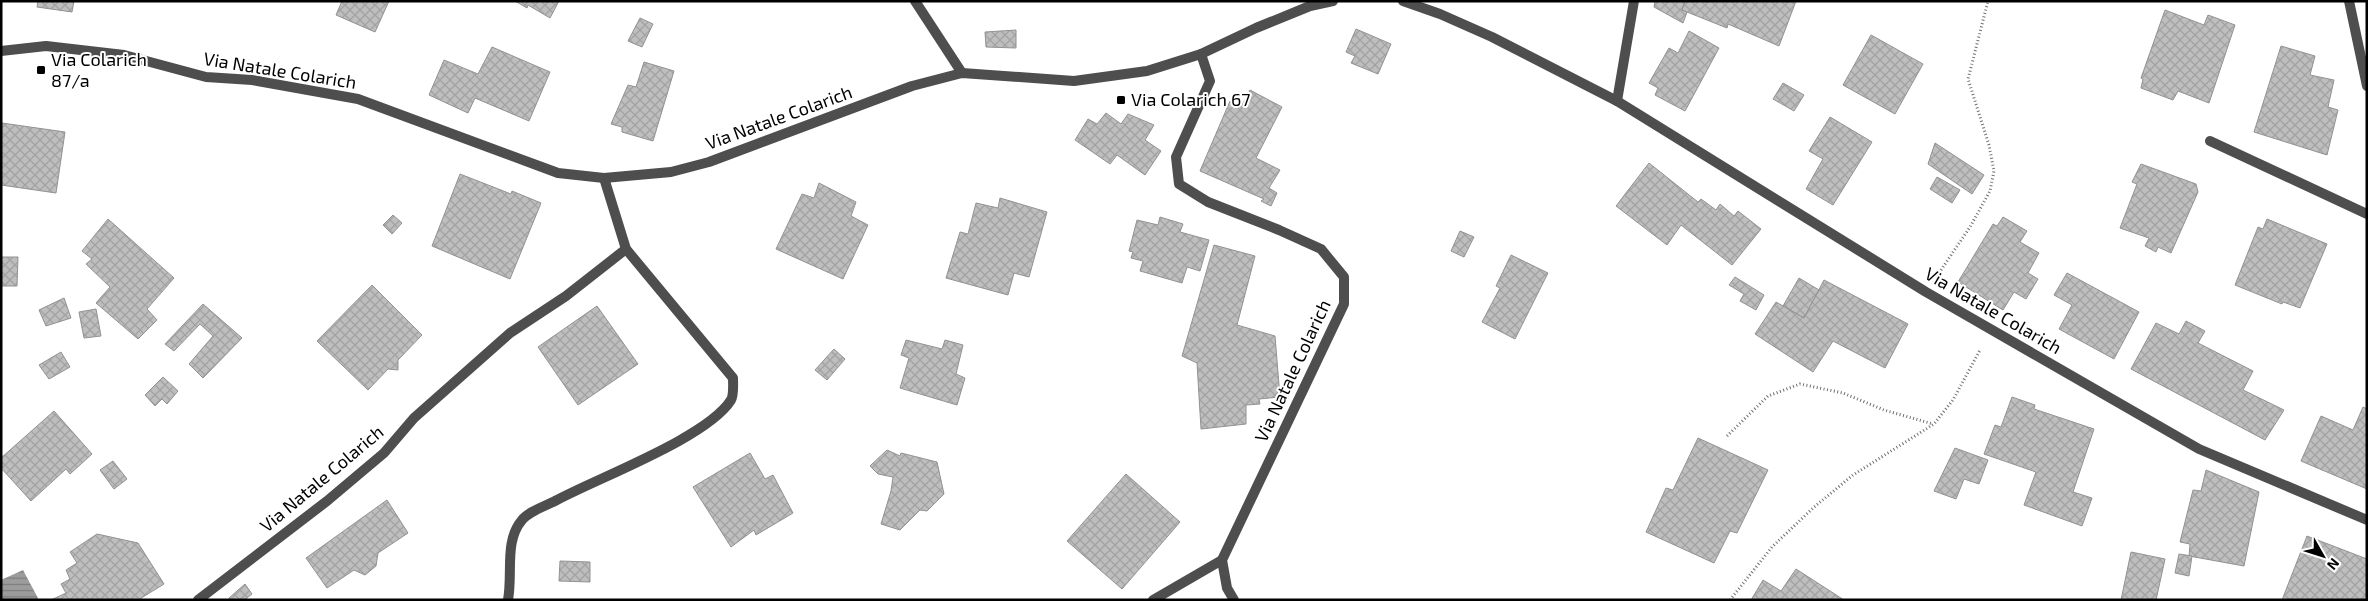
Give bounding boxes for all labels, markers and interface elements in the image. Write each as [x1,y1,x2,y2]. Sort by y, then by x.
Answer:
street label: Via Natale Colarich [202,47,358,93]
place label: Via Colarich 87/a [51,48,147,91]
marker: Via Colarich 87/a [35,64,47,76]
street label: Via Natale Colarich [702,80,855,154]
place label: Via Colarich 67 [1131,88,1251,110]
marker: Via Colarich 67 [1115,94,1127,106]
street label: Via Natale Colarich [1921,262,2066,358]
street label: Via Natale Colarich [1250,296,1335,445]
street label: Via Natale Colarich [255,420,388,536]
north arrow [2298,531,2348,581]
text: N [2324,555,2343,574]

